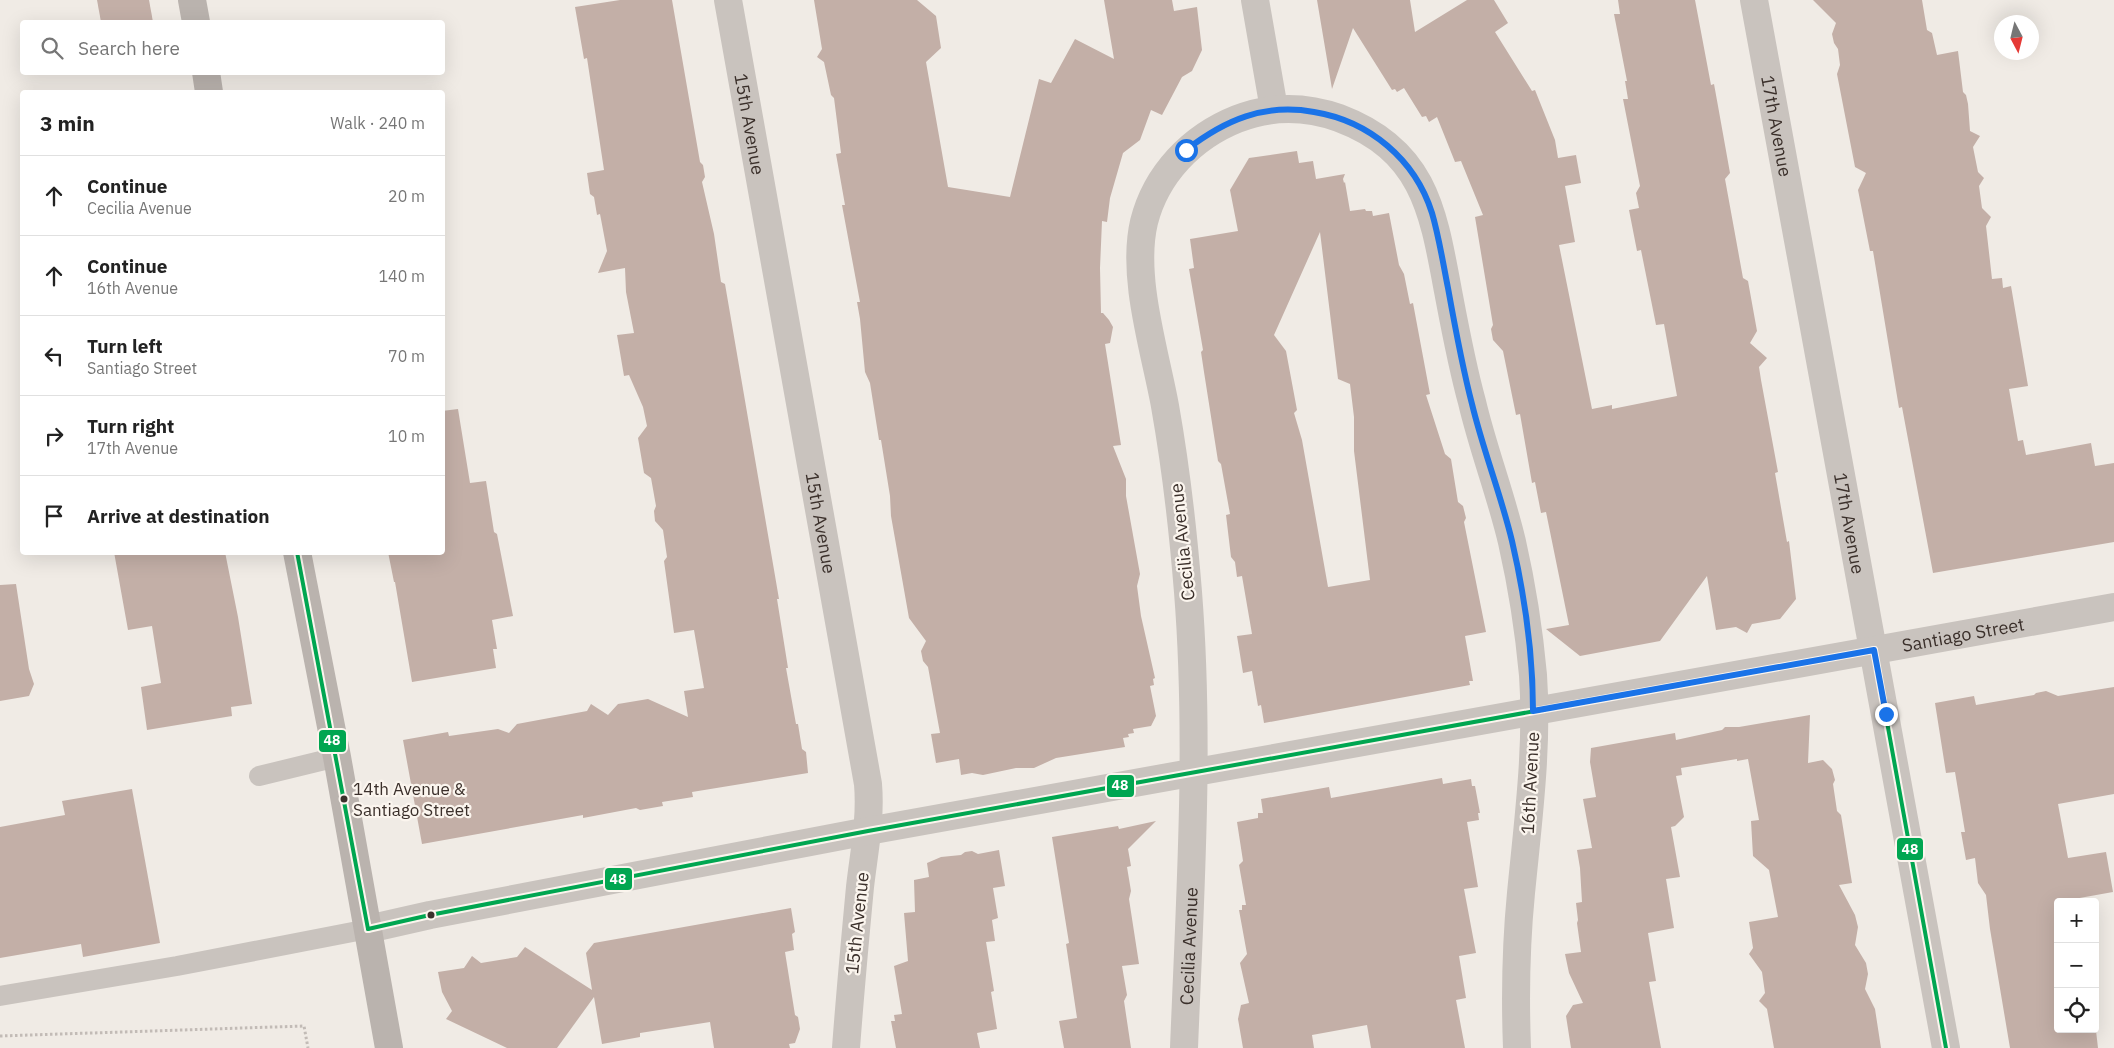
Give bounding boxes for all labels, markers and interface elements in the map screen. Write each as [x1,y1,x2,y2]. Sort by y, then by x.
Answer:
north arrow [1994,15,2039,60]
search box [20,20,445,75]
icon: search [38,34,66,62]
text: Search here [78,36,180,60]
street label: 15th Avenue [730,72,771,177]
street label: 17th Avenue [1757,73,1798,179]
text: 3 min [40,109,95,137]
text: Walk · 240 m [330,113,425,133]
route start [1175,139,1198,162]
text: Continue [87,174,167,198]
icon: ahead [40,182,68,210]
text: 20 m [388,186,425,206]
text: Cecilia Avenue [87,198,192,218]
text: Continue [87,254,167,278]
icon: ahead [40,262,68,290]
text: 140 m [378,266,425,286]
text: 16th Avenue [87,278,178,298]
text: Turn left [87,334,163,358]
icon: left [40,342,68,370]
text: 70 m [388,346,425,366]
text: Santiago Street [87,358,197,378]
text: Turn right [87,414,174,438]
icon: right [40,422,68,450]
text: 10 m [388,426,425,446]
text: 17th Avenue [87,438,178,458]
street label: 15th Avenue [801,470,842,575]
street label: 17th Avenue [1829,471,1870,576]
street label: Cecilia Avenue [1164,482,1200,602]
icon: arrive [40,502,68,530]
text: Arrive at destination [87,504,270,528]
street label: Santiago Street [1900,612,2026,656]
route end [1875,703,1898,726]
line badge: 48 [318,729,347,753]
text: 48 [324,731,340,749]
street label: 16th Avenue [1516,731,1544,835]
line badge: 48 [1106,774,1135,798]
text: 48 [1112,776,1128,794]
place label: 14th Avenue & Santiago Street [353,778,470,821]
marker: 14th Avenue & Santiago Street [339,794,349,804]
line badge: 48 [1896,837,1924,861]
text: 48 [1902,840,1918,858]
line badge: 48 [604,867,633,891]
text: 48 [610,870,626,888]
street label: 15th Avenue [840,871,874,975]
street label: Cecilia Avenue [1174,887,1202,1006]
map controls [2054,898,2099,1033]
button: + [2054,898,2099,943]
unlabelled marker [426,910,436,920]
button: − [2054,943,2099,988]
button: locate [2054,988,2099,1033]

